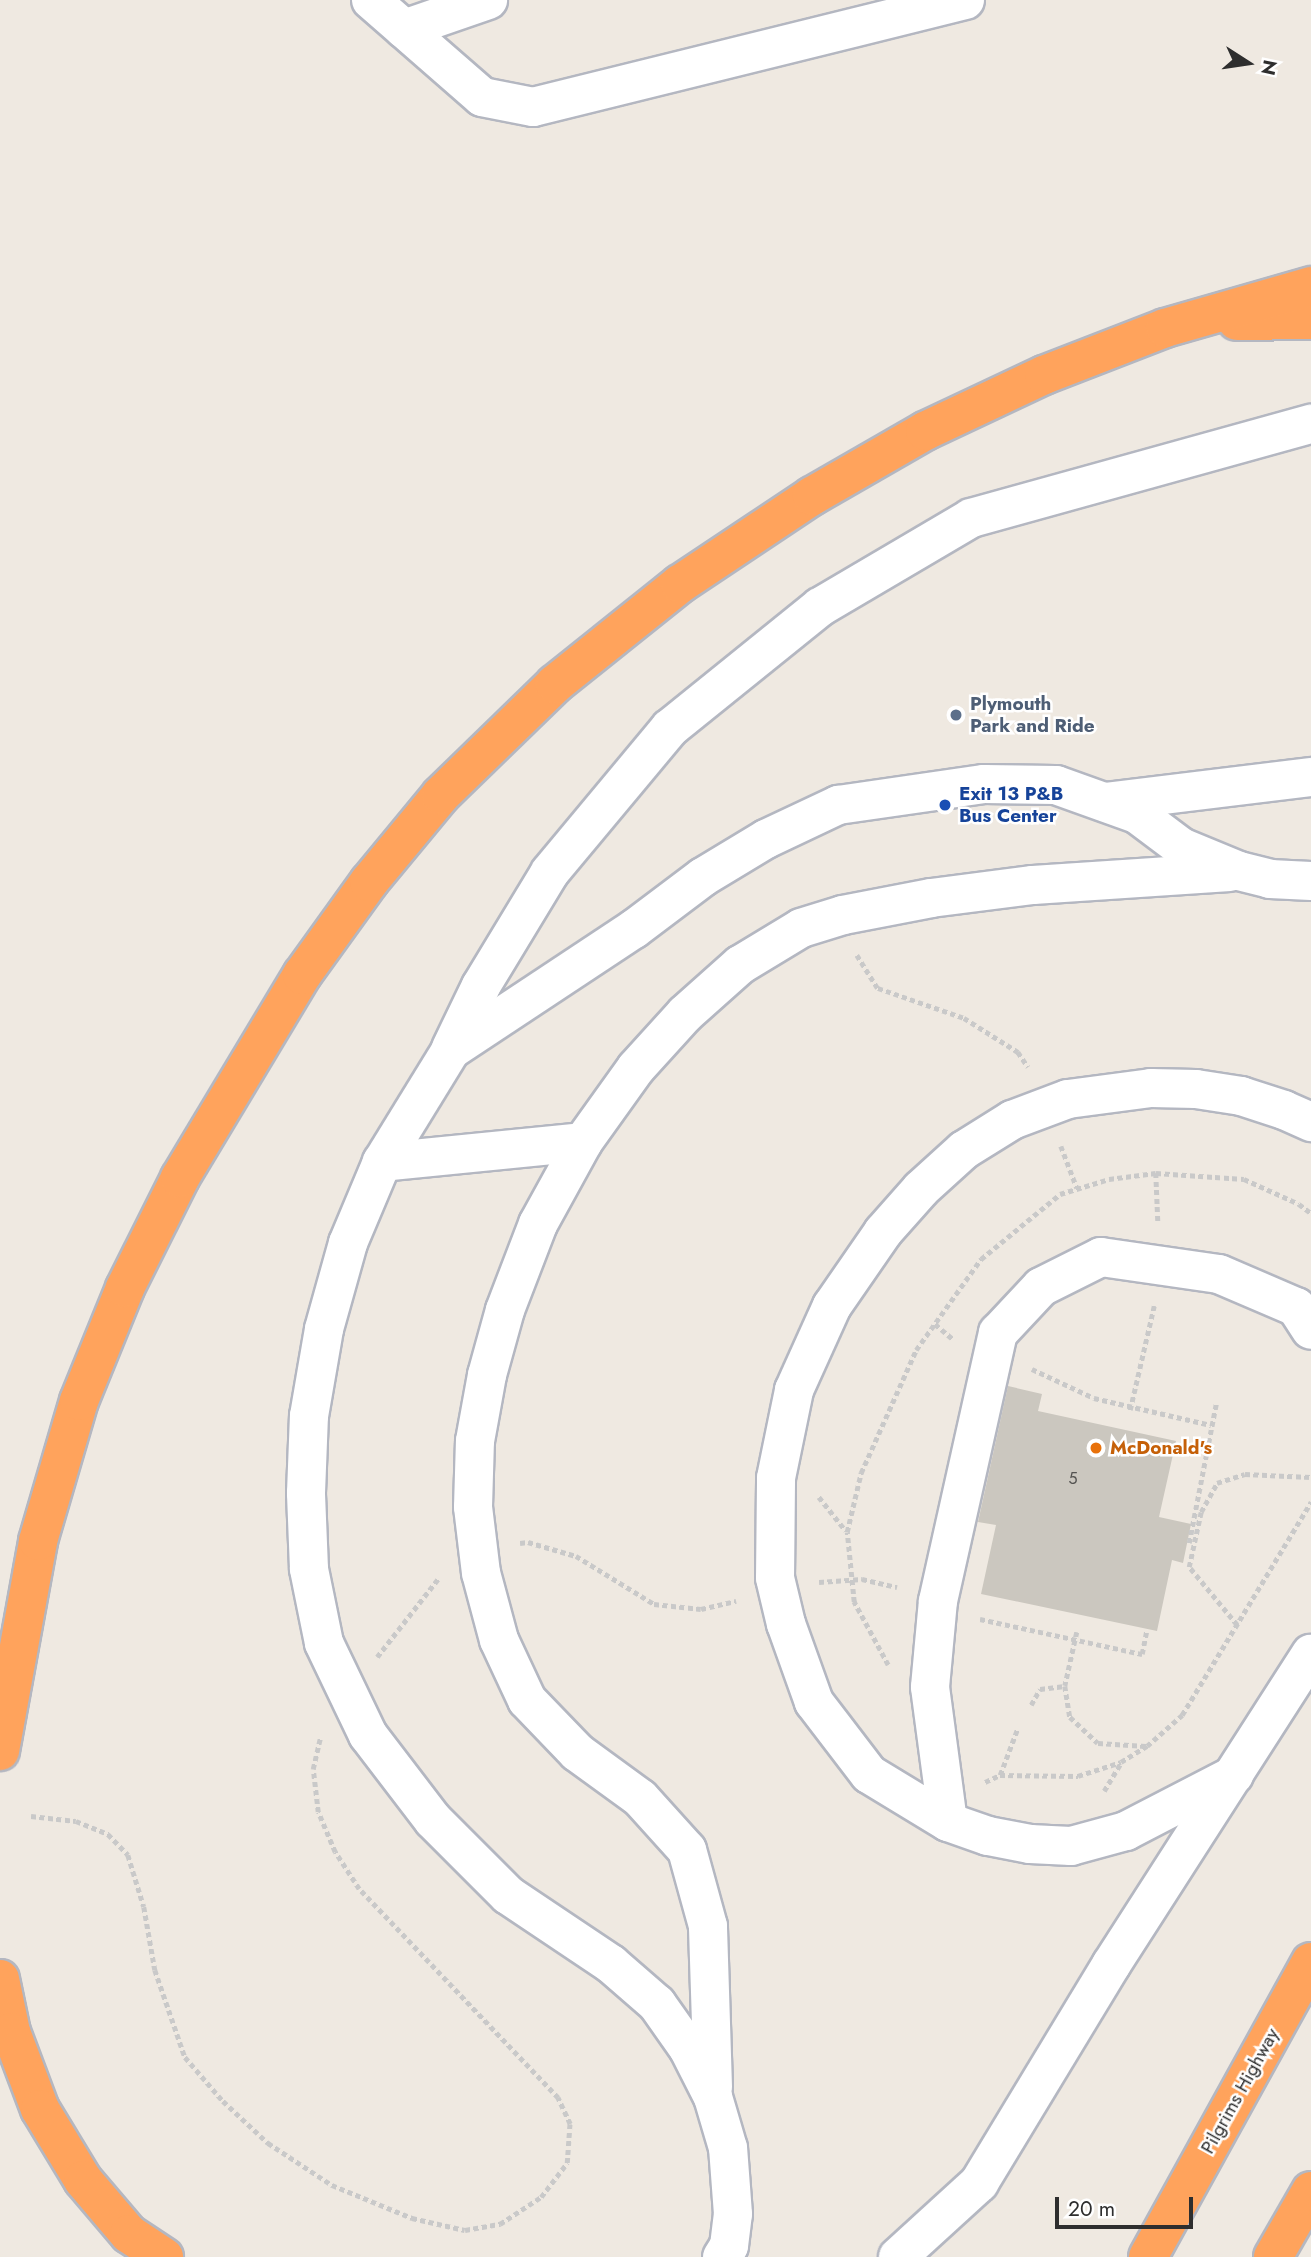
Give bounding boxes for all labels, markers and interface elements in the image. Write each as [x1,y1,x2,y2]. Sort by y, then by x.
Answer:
north arrow [1213,28,1283,98]
text: N [1254,57,1284,78]
place label: Plymouth Park and Ride [970,693,1095,737]
marker: Plymouth Park and Ride [948,707,964,723]
place label: Exit 13 P&B Bus Center [959,783,1063,827]
marker: Exit 13 P&B Bus Center [937,797,953,813]
place label: McDonald's [1110,1437,1212,1459]
marker: McDonald's [1088,1440,1104,1456]
house number: 5 [1068,1469,1078,1489]
street label: Pilgrims Highway [1196,2024,1284,2158]
scale bar [1059,2184,1197,2228]
text: 20 m [1068,2194,1115,2224]

